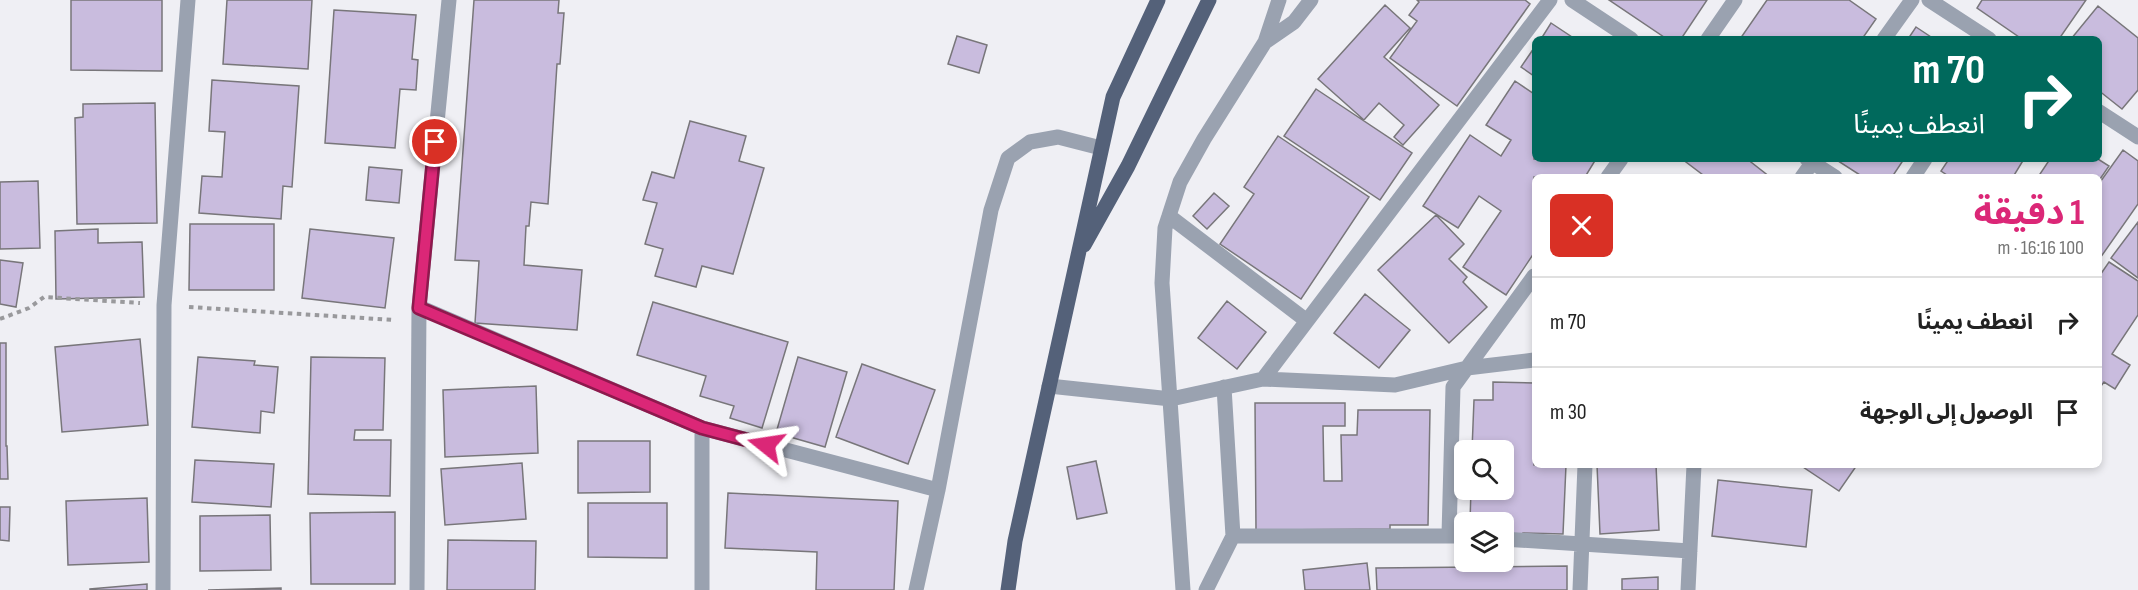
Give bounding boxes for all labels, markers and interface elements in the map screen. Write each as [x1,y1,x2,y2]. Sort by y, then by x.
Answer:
text: 70 m [1912,45,1985,96]
icon: right [2006,60,2084,138]
text: انعطف يمينًا [1853,109,1985,141]
pin [409,116,460,167]
icon: arrive [418,125,451,158]
text: 1 دقيقة [1974,192,2084,235]
button: close [1550,194,1613,257]
text: 100 m · 16:16 [1997,236,2084,260]
icon: right [2051,306,2084,339]
text: 70 m [1550,309,1586,336]
text: انعطف يمينًا [1917,309,2033,336]
icon: arrive [2051,396,2084,429]
text: 30 m [1550,399,1587,426]
text: الوصول إلى الوجهة [1860,399,2033,426]
position arrow [734,413,798,477]
map controls [1454,440,1514,572]
button: search [1454,440,1514,500]
button: layers [1454,512,1514,572]

